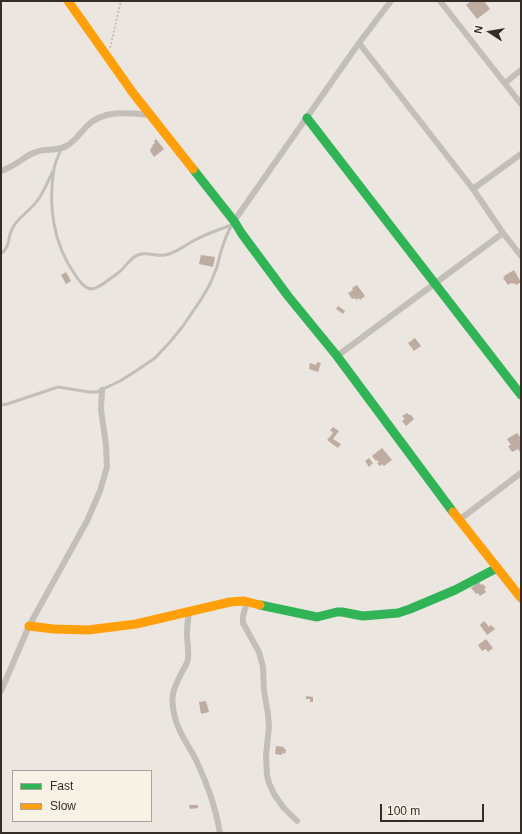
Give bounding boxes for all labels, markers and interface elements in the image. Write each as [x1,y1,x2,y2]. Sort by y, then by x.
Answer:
north arrow [470,12,510,52]
text: N [472,24,485,35]
legend [12,770,152,822]
text: Fast [50,779,73,793]
scale bar [382,796,486,822]
text: Slow [50,799,76,813]
text: 100 m [387,804,420,818]

